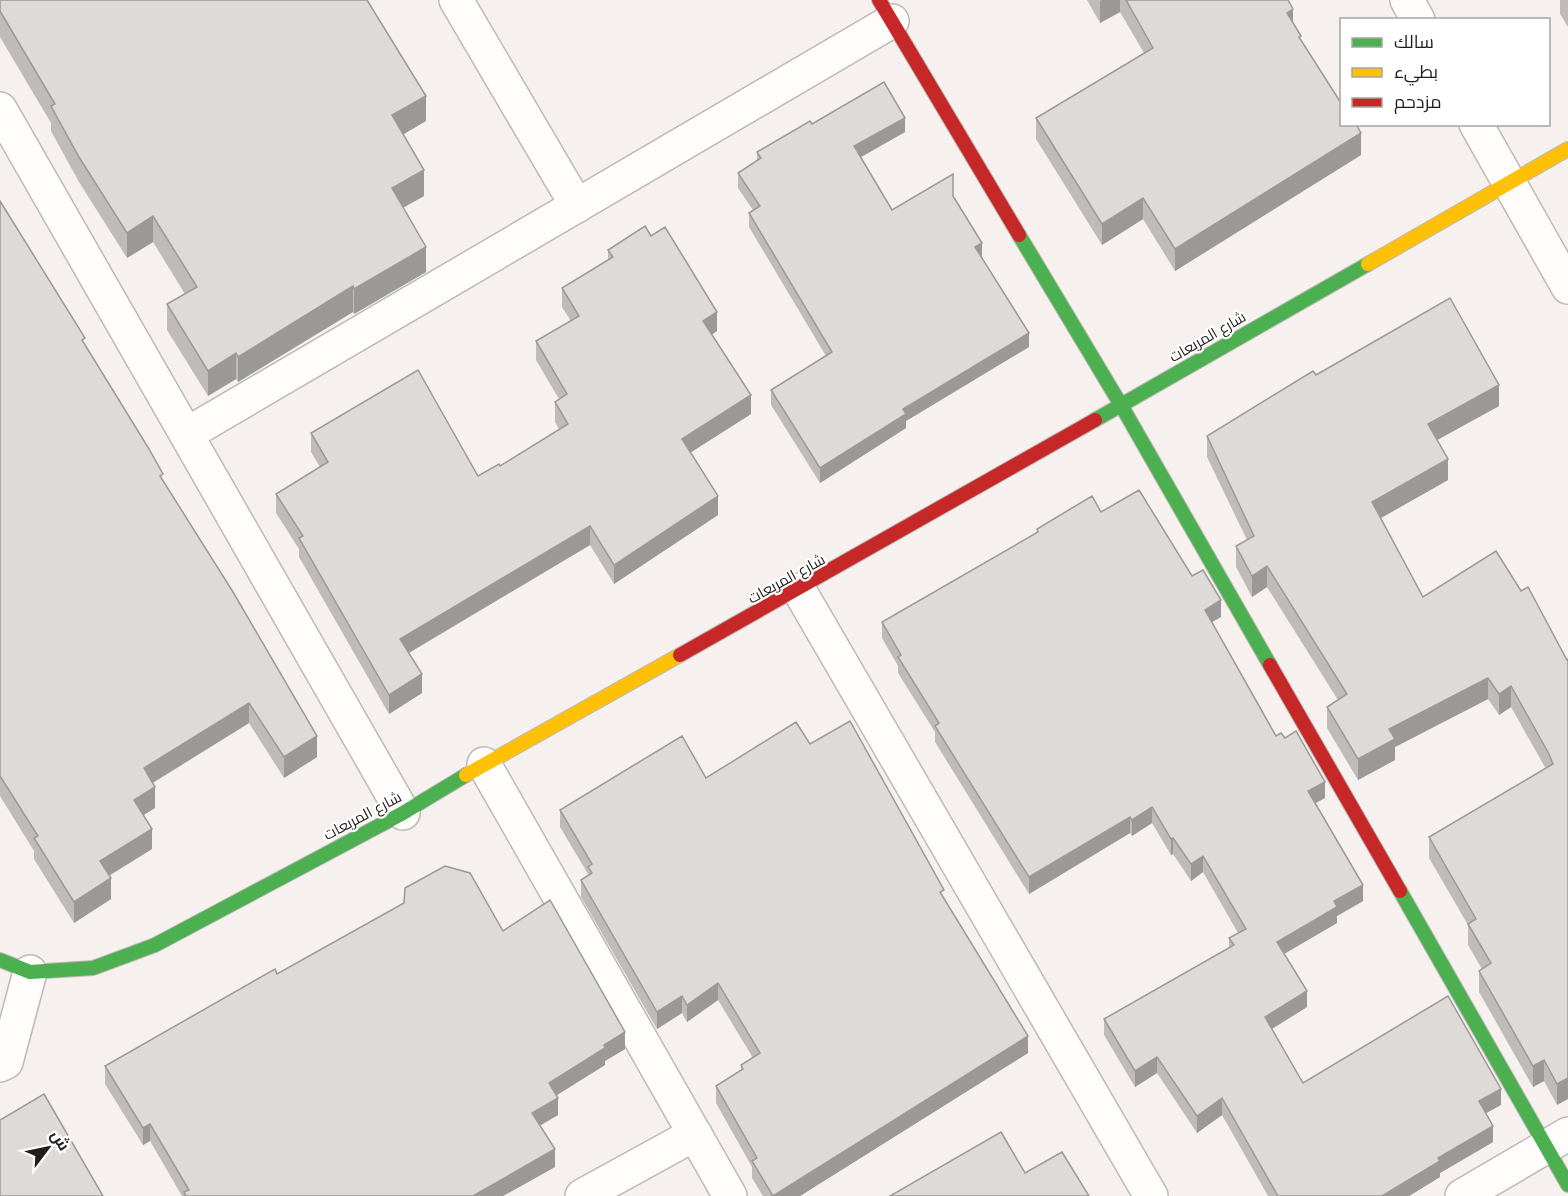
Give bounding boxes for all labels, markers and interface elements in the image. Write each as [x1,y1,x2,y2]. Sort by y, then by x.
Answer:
legend [1340,18,1550,126]
text: سالك [1394,29,1434,53]
text: بطيء [1394,59,1438,86]
text: مزدحم [1394,89,1442,114]
street label: شارع المربعات [1165,306,1250,368]
street label: شارع المربعات [744,549,829,609]
street label: شارع المربعات [320,786,405,846]
north arrow [18,1118,78,1178]
text: ش [46,1126,75,1155]

